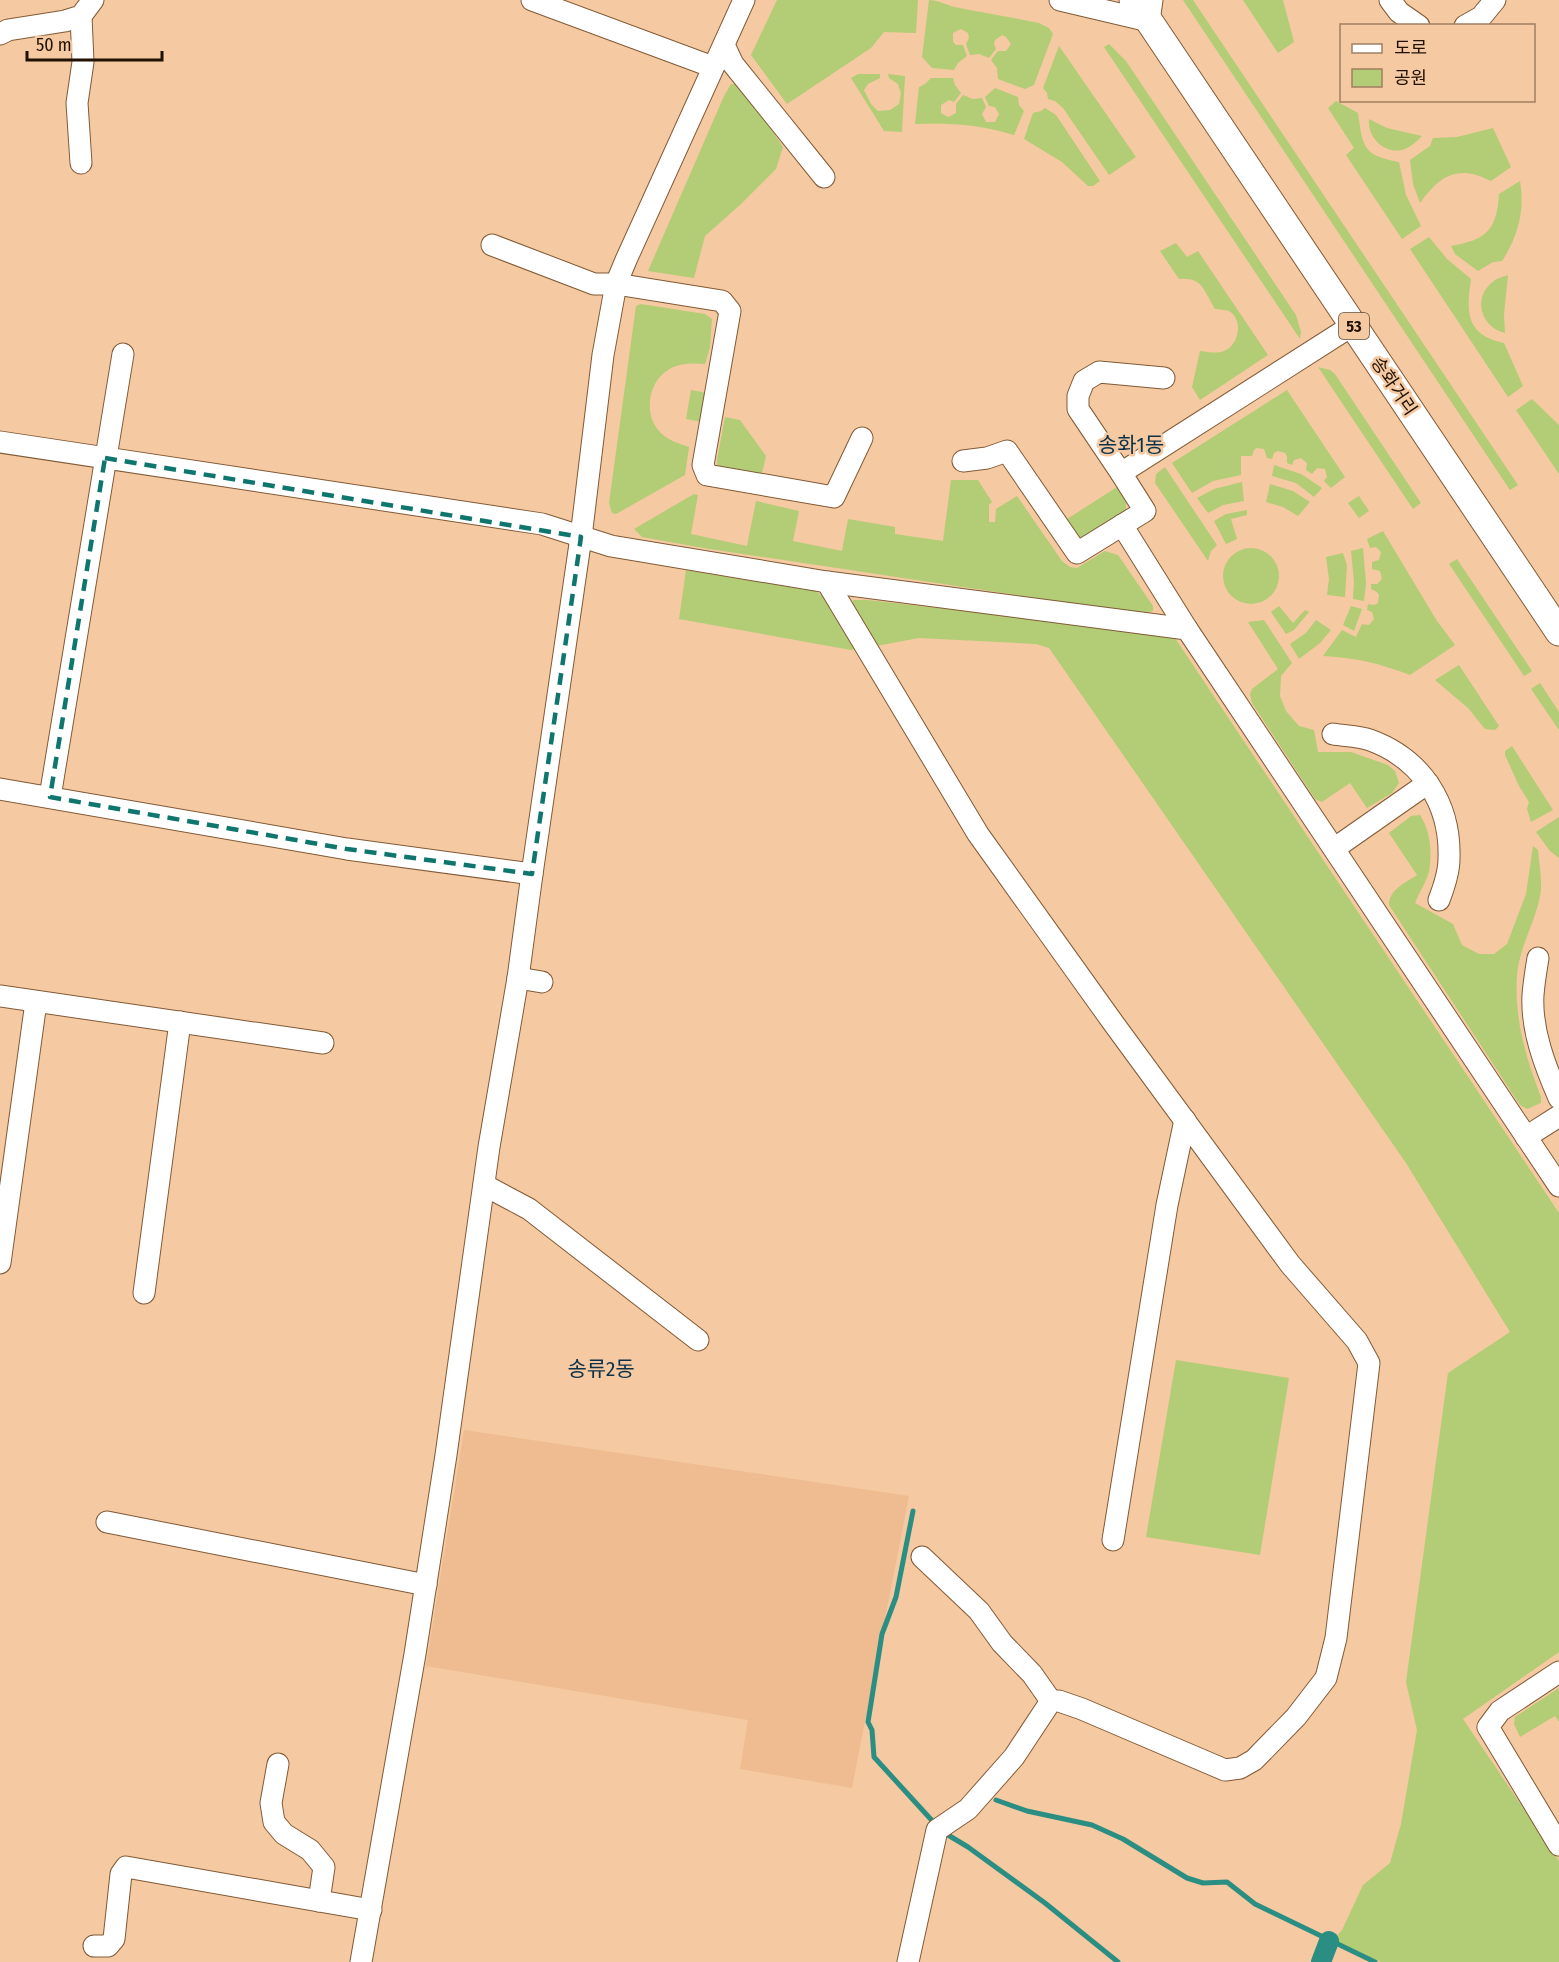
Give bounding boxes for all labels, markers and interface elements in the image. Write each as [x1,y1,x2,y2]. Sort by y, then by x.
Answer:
scale bar [27,24,162,62]
legend [1340,24,1535,102]
text: 50 m [36,34,72,56]
text: 도로 [1394,37,1427,59]
text: 공원 [1394,67,1427,89]
road number: 53 [1339,313,1369,339]
street label: 송화거리 [1366,352,1422,420]
district label: 송화1동 [1098,432,1164,458]
district label: 송류2동 [567,1356,635,1382]

